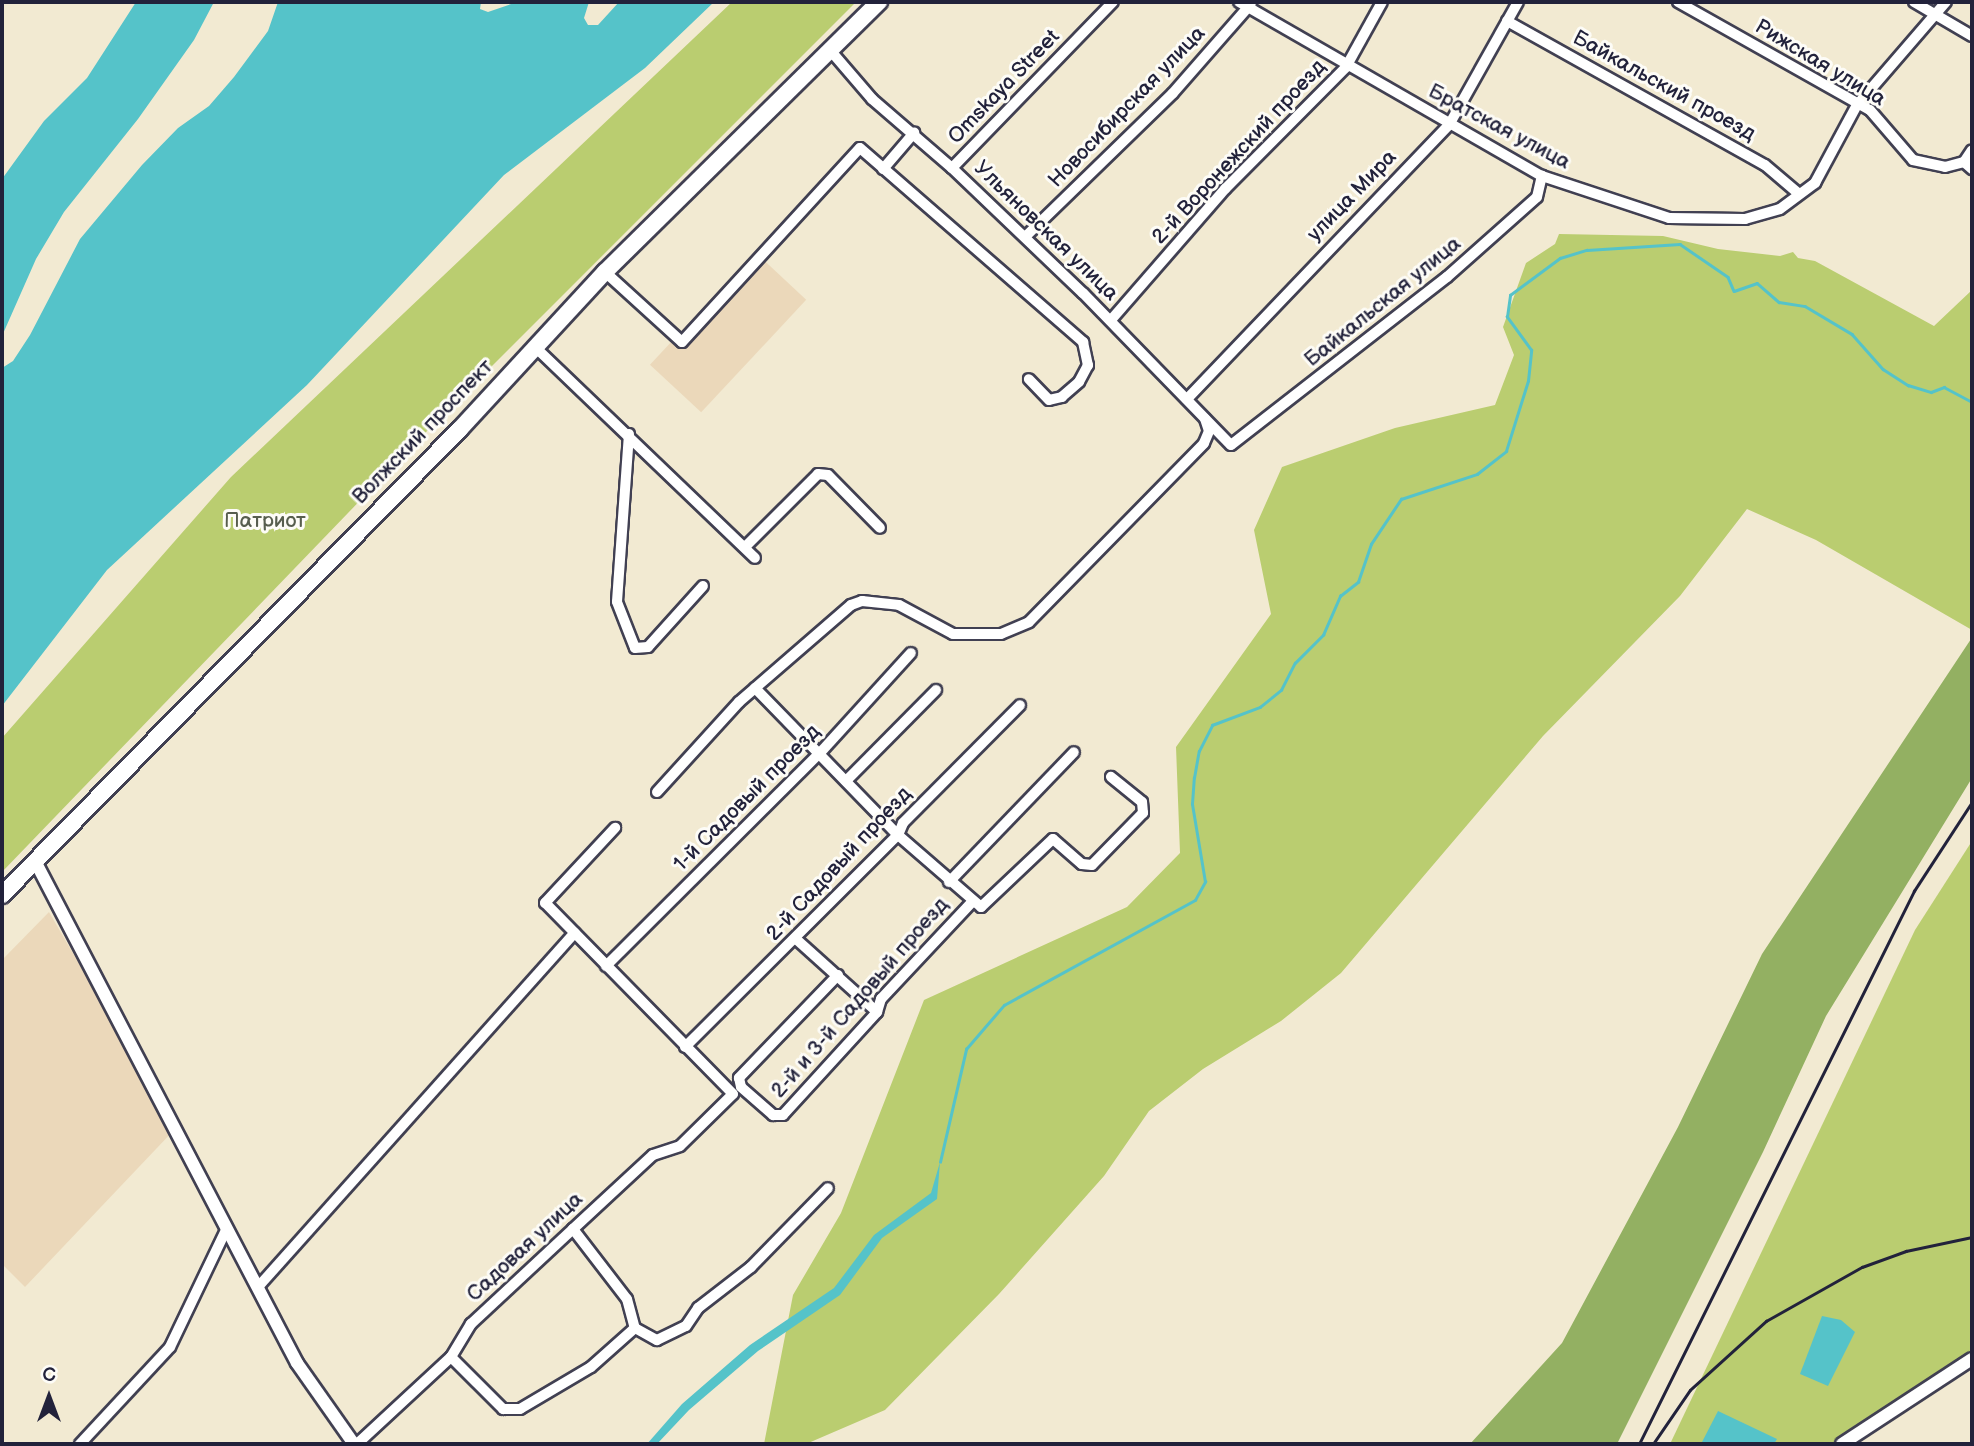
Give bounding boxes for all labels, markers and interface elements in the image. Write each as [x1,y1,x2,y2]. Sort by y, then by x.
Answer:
street label: Рижская улица [1750,14,1890,112]
street label: Новосибирская улица [1043,21,1211,193]
street label: Omskaya Street [943,24,1065,150]
street label: Байкальский проезд [1568,25,1760,147]
street label: 2-й Воронежский проезд [1147,55,1331,249]
street label: Братская улица [1424,79,1574,175]
street label: улица Мира [1302,145,1402,247]
street label: Ульяновская улица [969,156,1123,306]
street label: Байкальская улица [1300,231,1466,373]
street label: Волжский проспект [348,354,498,510]
park label: Патриот [224,508,306,534]
street label: 1-й Садовый проезд [668,719,826,877]
street label: 2-й Садовый проезд [761,782,917,946]
street label: 2-й и 3-й Садовый проезд [766,893,954,1103]
street label: Садовая улица [462,1187,588,1307]
north arrow [14,1362,84,1432]
text: С [42,1364,56,1387]

